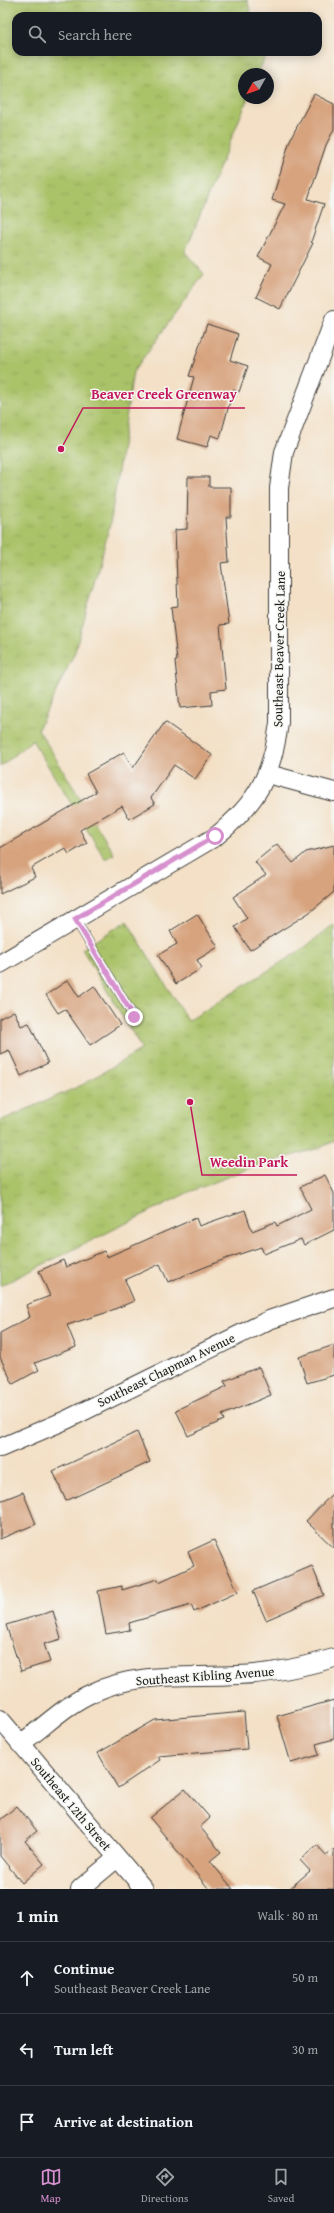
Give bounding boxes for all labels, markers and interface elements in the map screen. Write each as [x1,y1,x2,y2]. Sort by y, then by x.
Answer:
search box [12,12,322,56]
icon: search [26,23,48,45]
text: Search here [58,24,132,45]
north arrow [238,68,274,104]
callout: Beaver Creek Greenway [83,382,245,408]
text: Beaver Creek Greenway [91,384,238,404]
street label: Southeast Beaver Creek Lane [268,571,290,727]
route start [206,827,224,845]
route end [125,1008,143,1026]
callout: Weedin Park [202,1149,297,1175]
text: Weedin Park [210,1152,289,1172]
street label: Southeast Chapman Avenue [94,1328,238,1412]
street label: Southeast Kibling Avenue [135,1662,275,1690]
street label: Southeast 12th Street [26,1753,116,1855]
text: 1 min [16,1903,58,1928]
text: Walk · 80 m [257,1906,318,1925]
text: Continue [54,1958,115,1979]
icon: ahead [16,1967,38,1989]
text: 50 m [292,1968,318,1987]
text: Southeast Beaver Creek Lane [54,1979,210,1998]
icon: left [16,2039,38,2061]
text: Turn left [54,2039,113,2060]
text: 30 m [292,2040,318,2059]
icon: arrive [16,2111,38,2133]
text: Arrive at destination [54,2111,193,2132]
tab: Map [40,2166,62,2206]
tab: Directions [141,2166,188,2206]
tab: Saved [268,2166,294,2206]

